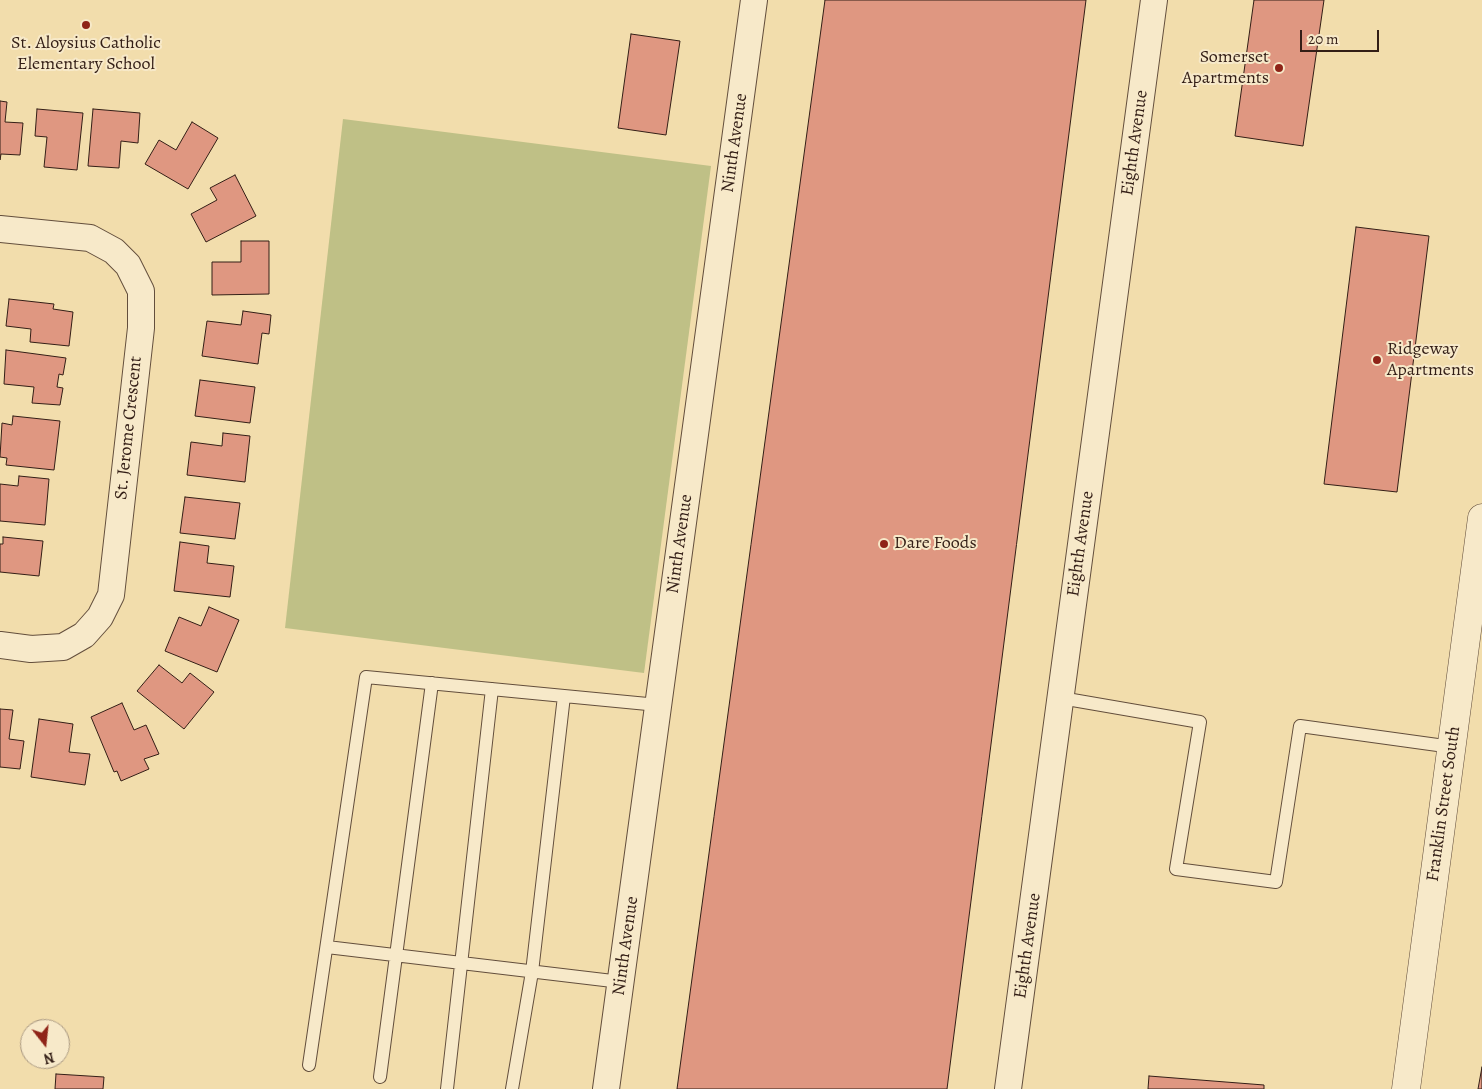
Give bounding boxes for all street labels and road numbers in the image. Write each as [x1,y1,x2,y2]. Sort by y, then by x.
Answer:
street label: Eighth Avenue [1117,89,1153,197]
street label: Ninth Avenue [717,92,753,194]
street label: St. Jerome Crescent [111,355,147,501]
street label: Eighth Avenue [1063,490,1099,598]
street label: Ninth Avenue [662,493,698,595]
street label: Franklin Street South [1422,725,1466,883]
street label: Eighth Avenue [1010,892,1046,1000]
street label: Ninth Avenue [608,895,644,997]

